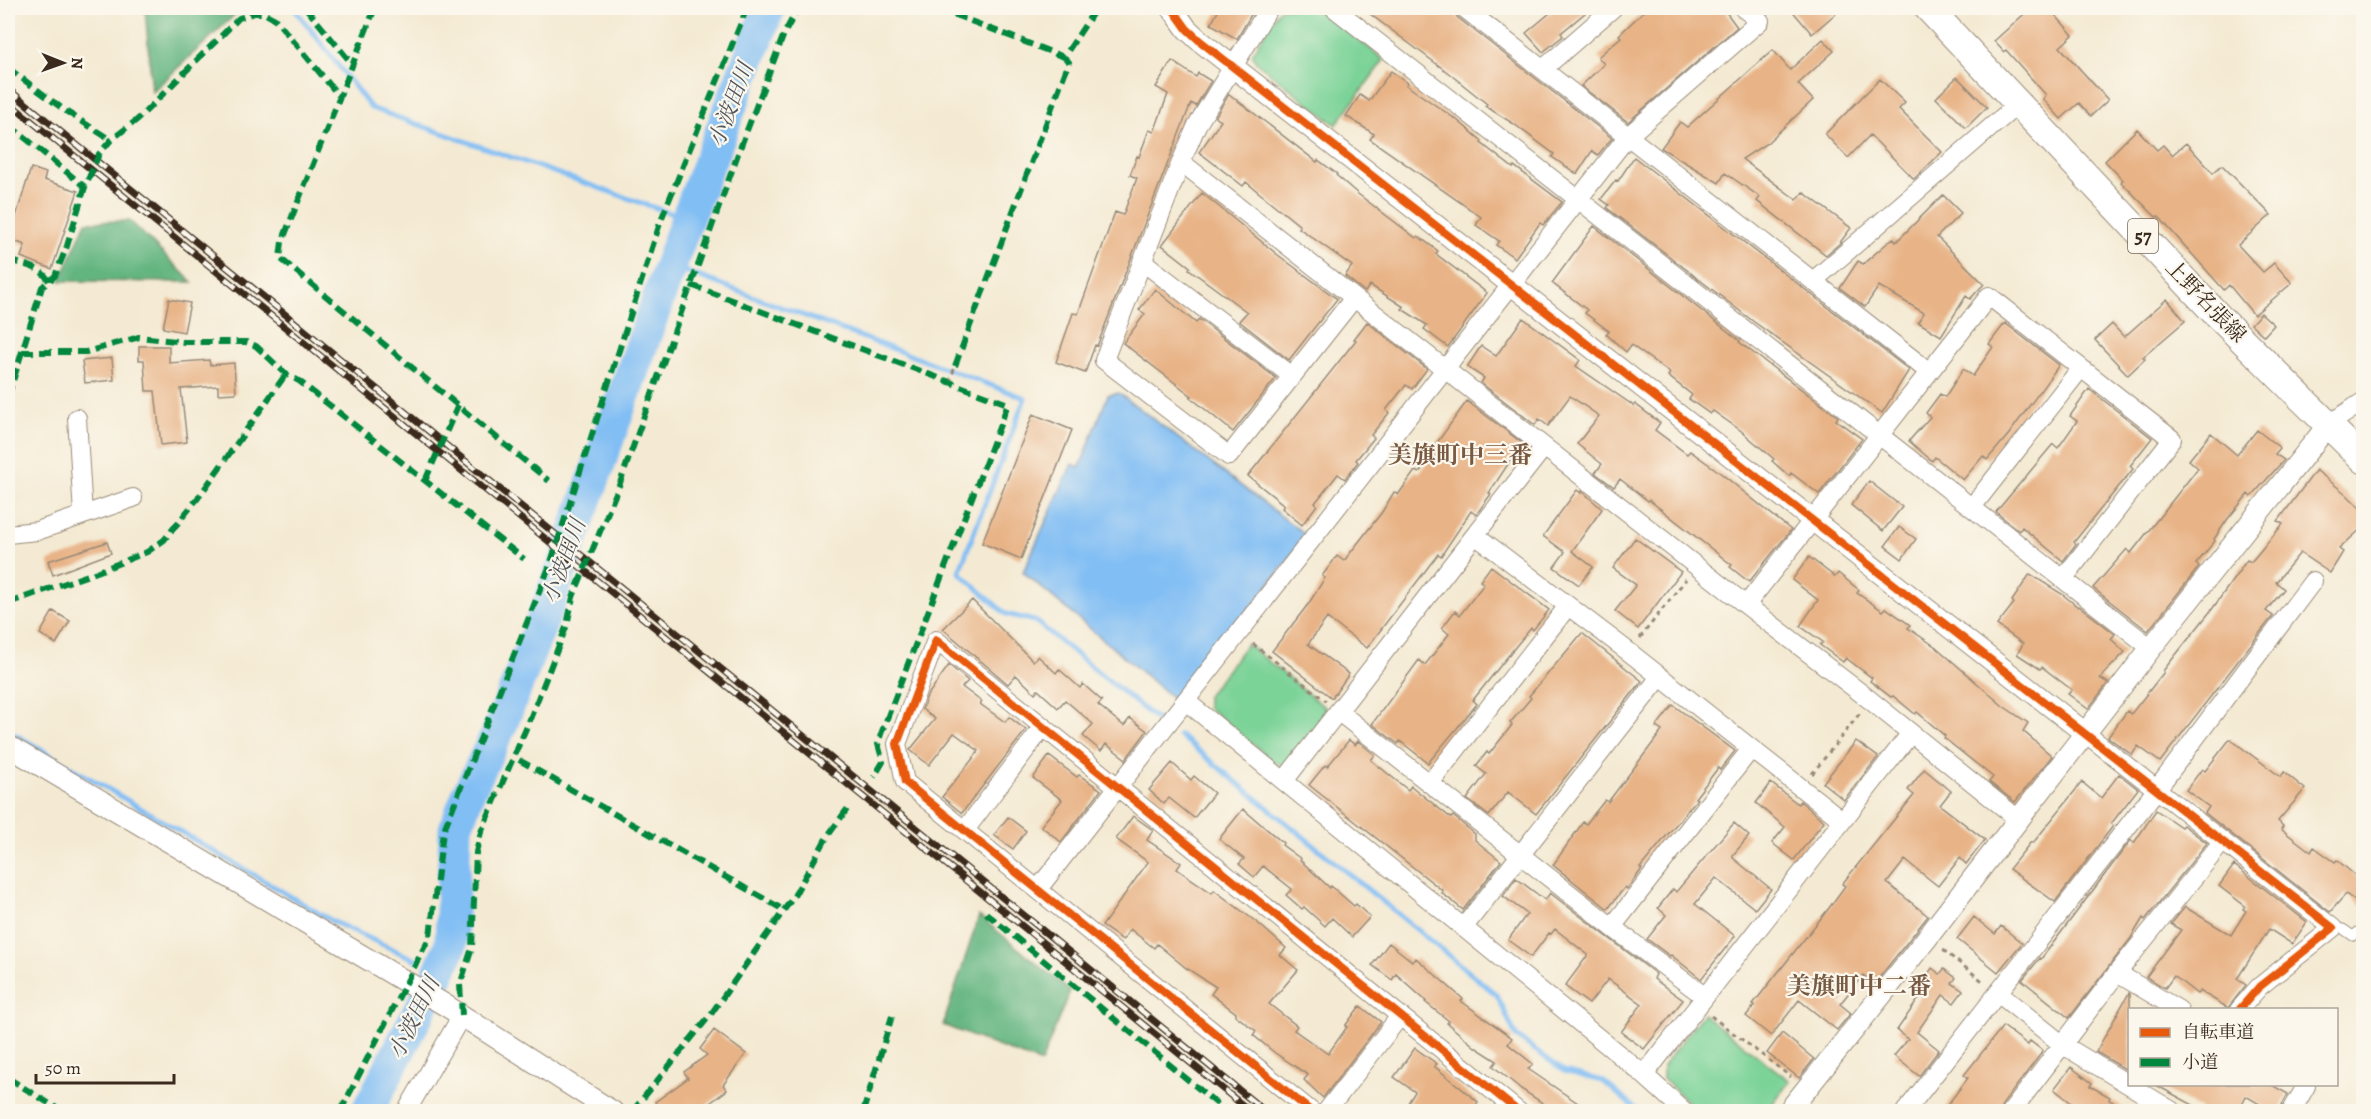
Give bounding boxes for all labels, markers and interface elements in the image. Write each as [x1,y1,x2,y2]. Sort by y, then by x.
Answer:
north arrow [33,33,93,93]
text: N [66,57,88,70]
water label: 小波田川 [701,57,761,151]
road number: 57 [2128,219,2158,253]
street label: 上野名張線 [2159,254,2253,348]
district label: 美旗町中三番 [1388,439,1532,471]
water label: 小波田川 [535,513,594,607]
water label: 小波田川 [381,970,448,1064]
district label: 美旗町中二番 [1787,970,1931,1002]
legend [2128,1008,2338,1086]
text: 自転車道 [2182,1020,2254,1044]
scale bar [36,1047,174,1085]
text: 小道 [2182,1050,2218,1074]
text: 50 m [45,1056,81,1080]

